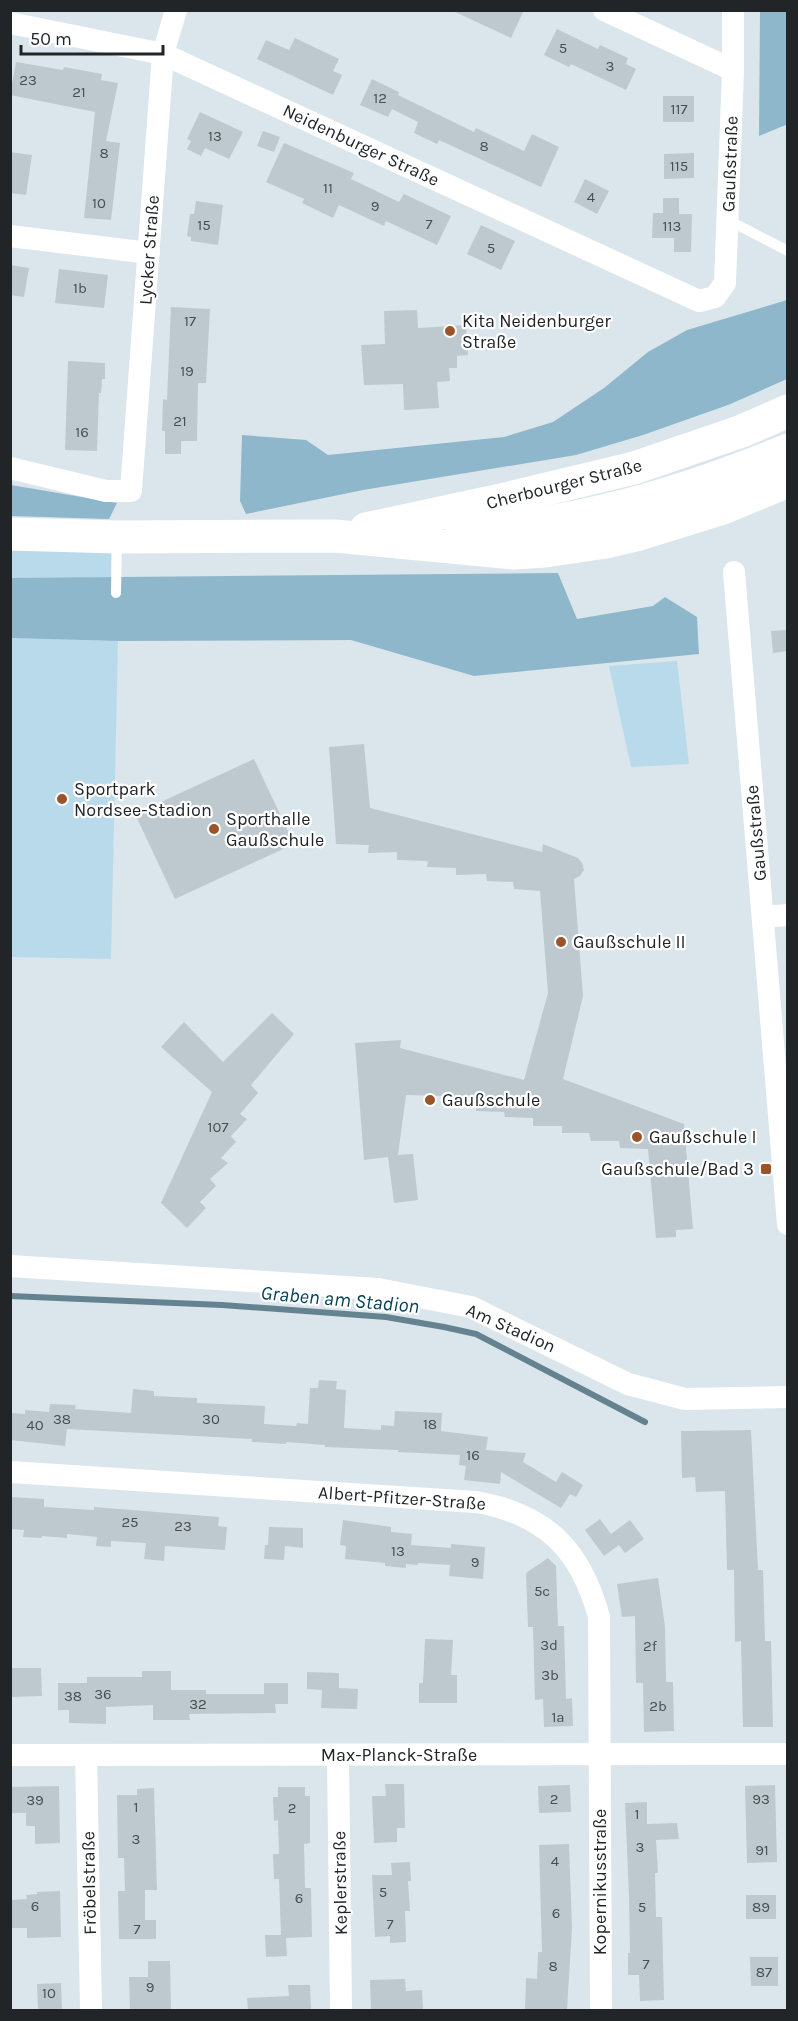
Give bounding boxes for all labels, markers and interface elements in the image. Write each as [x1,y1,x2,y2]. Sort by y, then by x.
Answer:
scale bar [21,18,164,56]
text: 50 m [30,28,72,50]
house number: 5 [559,39,567,57]
house number: 3 [606,57,614,75]
house number: 23 [19,71,37,89]
house number: 21 [72,83,86,101]
house number: 12 [373,89,387,107]
street label: Neidenburger Straße [279,99,443,191]
house number: 117 [671,100,687,118]
street label: Gaußstraße [717,115,743,213]
house number: 13 [208,127,222,145]
house number: 8 [479,137,489,155]
house number: 8 [99,144,109,162]
house number: 115 [670,157,688,175]
house number: 11 [323,179,333,197]
house number: 4 [587,188,596,206]
house number: 10 [92,194,106,212]
street label: Lycker Straße [134,194,164,306]
house number: 9 [371,197,379,215]
house number: 7 [425,215,433,233]
house number: 15 [197,216,211,234]
house number: 113 [663,217,681,235]
house number: 5 [487,239,495,257]
house number: 1b [73,279,87,297]
place label: Kita Neidenburger Straße [462,310,611,353]
house number: 17 [184,312,196,330]
marker: Kita Neidenburger Straße [443,324,457,338]
house number: 19 [180,362,194,380]
house number: 21 [173,412,187,430]
house number: 16 [75,423,89,441]
street label: Cherbourger Straße [484,454,644,514]
place label: Sportpark Nordsee-Stadion [74,778,212,821]
street label: Gaußstraße [741,784,771,882]
marker: Sportpark Nordsee-Stadion [55,792,69,806]
place label: Sporthalle Gaußschule [226,808,324,851]
marker: Sporthalle Gaußschule [207,822,221,836]
place label: Gaußschule II [573,931,686,953]
marker: Gaußschule II [554,935,568,949]
place label: Gaußschule [442,1089,540,1111]
marker: Gaußschule [423,1093,437,1107]
house number: 107 [208,1118,228,1136]
place label: Gaußschule I [649,1126,757,1148]
marker: Gaußschule I [630,1130,644,1144]
place label: Gaußschule/Bad 3 [601,1158,754,1180]
marker: Gaußschule/Bad 3 [759,1162,773,1176]
water label: Graben am Stadion [260,1281,420,1318]
street label: Am Stadion [463,1298,559,1358]
house number: 38 [53,1410,71,1428]
house number: 30 [202,1410,220,1428]
house number: 18 [423,1415,437,1433]
house number: 40 [26,1416,44,1434]
house number: 16 [466,1446,480,1464]
street label: Albert-Pfitzer-Straße [317,1481,487,1515]
house number: 25 [121,1513,139,1531]
house number: 23 [174,1517,192,1535]
house number: 13 [391,1542,405,1560]
house number: 9 [471,1553,479,1571]
house number: 5c [534,1582,550,1600]
house number: 3d [540,1636,558,1654]
house number: 2f [643,1637,658,1655]
house number: 3b [541,1666,559,1684]
house number: 36 [94,1685,112,1703]
house number: 38 [64,1687,82,1705]
house number: 32 [189,1695,207,1713]
house number: 2b [649,1697,667,1715]
house number: 1a [551,1708,565,1726]
street label: Max-Planck-Straße [321,1744,477,1766]
house number: 2 [550,1790,558,1808]
house number: 93 [752,1790,770,1808]
house number: 39 [26,1791,44,1809]
house number: 1 [134,1798,138,1816]
house number: 2 [288,1799,296,1817]
house number: 1 [635,1805,639,1823]
street label: Kopernikusstraße [589,1809,611,1955]
house number: 3 [132,1830,140,1848]
street label: Fröbelstraße [77,1831,101,1935]
street label: Keplerstraße [328,1831,352,1935]
house number: 3 [636,1838,644,1856]
house number: 91 [755,1841,769,1859]
house number: 4 [551,1852,560,1870]
house number: 5 [379,1883,387,1901]
house number: 6 [295,1889,303,1907]
house number: 6 [31,1897,39,1915]
house number: 5 [638,1898,646,1916]
house number: 89 [752,1898,770,1916]
house number: 6 [552,1904,560,1922]
house number: 7 [386,1915,394,1933]
house number: 7 [133,1920,141,1938]
house number: 7 [642,1955,650,1973]
house number: 8 [548,1957,558,1975]
house number: 87 [756,1963,772,1981]
house number: 9 [146,1978,154,1996]
house number: 10 [42,1984,56,2002]

